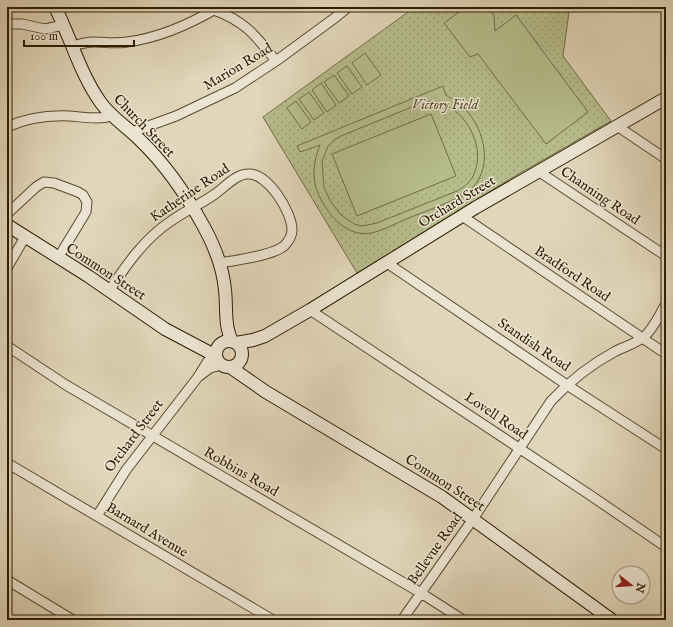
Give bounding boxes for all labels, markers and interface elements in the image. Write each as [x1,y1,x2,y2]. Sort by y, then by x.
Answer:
scale bar [24,22,134,48]
text: 100 m [30,29,58,44]
street label: Marion Road [200,39,276,95]
street label: Church Street [109,91,179,162]
park label: Victory Field [412,96,480,114]
street label: Katherine Road [147,159,234,226]
street label: Channing Road [557,163,644,229]
street label: Orchard Street [415,172,499,232]
street label: Common Street [63,239,150,305]
street label: Bradford Road [531,242,614,306]
street label: Standish Road [494,314,574,376]
street label: Lovell Road [461,388,531,444]
street label: Orchard Street [101,396,167,476]
street label: Robbins Road [200,443,282,501]
street label: Common Street [402,450,489,516]
street label: Barnard Avenue [103,498,192,562]
street label: Bellevue Road [403,509,467,589]
north arrow [611,565,651,605]
text: N [631,580,648,595]

